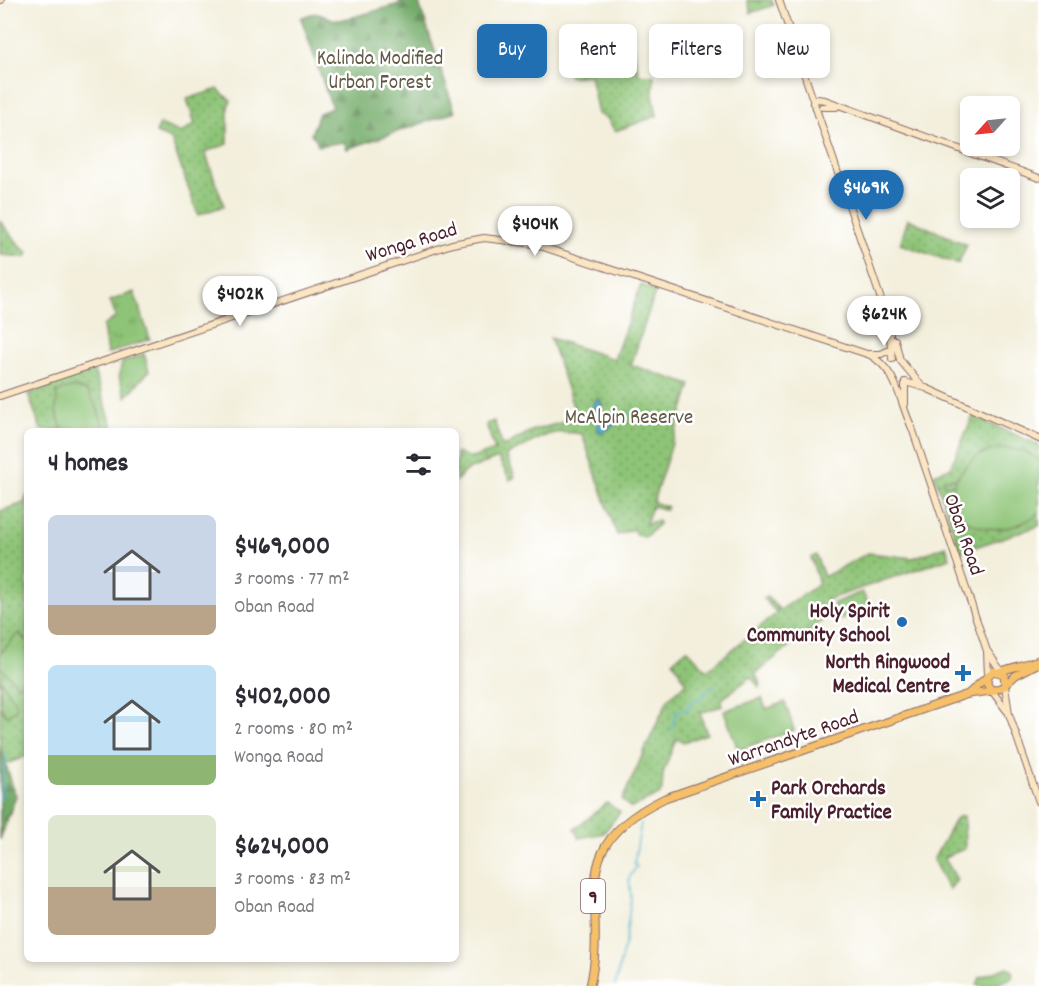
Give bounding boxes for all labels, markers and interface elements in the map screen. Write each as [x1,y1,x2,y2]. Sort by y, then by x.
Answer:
chip: Buy [477,24,547,78]
chip: Rent [559,24,637,78]
chip: Filters [649,24,743,78]
chip: New [755,24,830,78]
park label: Kalinda Modified Urban Forest [317,45,443,99]
north arrow [960,96,1020,156]
map controls [960,96,1020,228]
button: layers [960,168,1020,228]
pin: $469K [824,170,908,221]
text: $469K [843,175,889,203]
pin: $404K [493,206,577,257]
text: $404K [512,211,558,239]
street label: Wonga Road [362,216,461,272]
pin: $402K [198,276,282,327]
text: $402K [216,281,264,309]
pin: $624K [842,296,926,347]
text: $624K [861,301,907,329]
park label: McAlpin Reserve [565,404,693,434]
text: 4 homes [48,446,128,483]
icon: filters [402,448,435,481]
street label: Oban Road [934,490,990,580]
text: $469,000 [234,529,330,566]
icon: home [96,539,168,611]
text: 3 rooms · 77 m² [234,566,350,594]
text: Oban Road [234,594,315,622]
place label: Holy Spirit Community School [747,598,891,652]
marker: Holy Spirit Community School [895,615,909,629]
place label: North Ringwood Medical Centre [825,649,950,703]
marker: North Ringwood Medical Centre [954,664,972,682]
text: $402,000 [234,679,331,716]
icon: home [96,689,168,761]
street label: Warrandyte Road [725,703,863,776]
text: 2 rooms · 80 m² [234,716,353,744]
text: Wonga Road [234,744,324,772]
place label: Park Orchards Family Practice [771,775,892,829]
marker: Park Orchards Family Practice [749,790,767,808]
text: $624,000 [234,829,330,866]
icon: home [96,839,168,911]
text: 3 rooms · 83 m² [234,866,351,894]
road number: 9 [581,879,605,913]
text: Oban Road [234,894,315,922]

